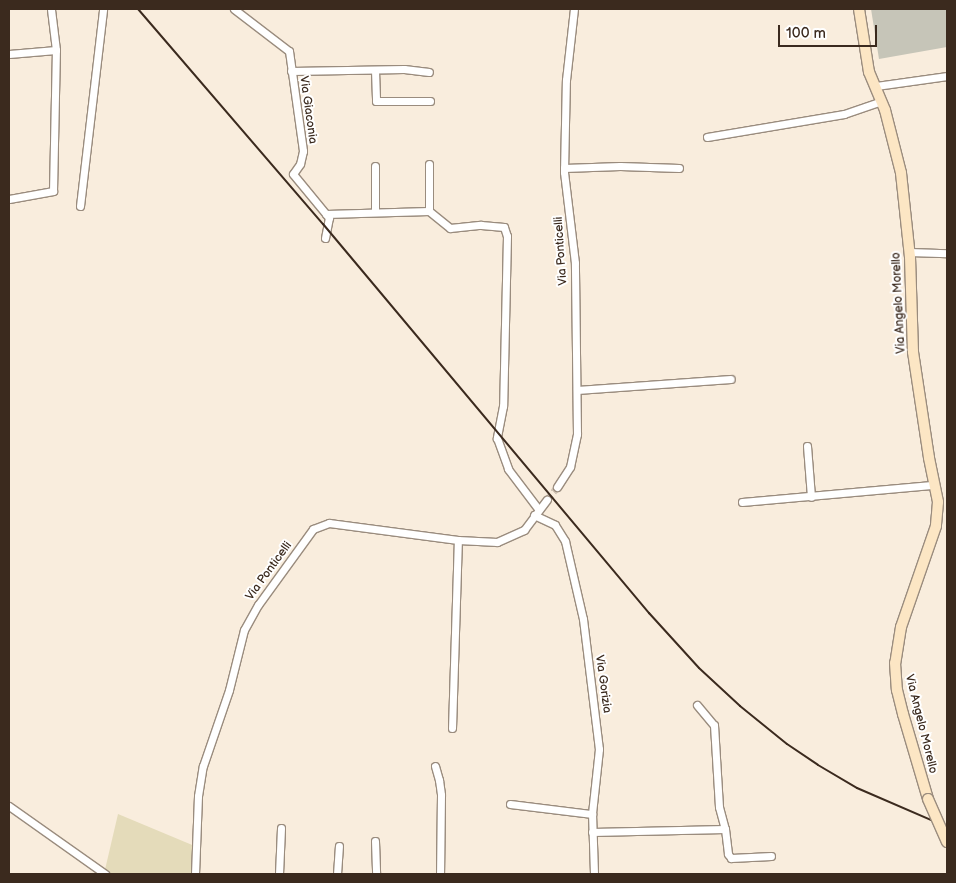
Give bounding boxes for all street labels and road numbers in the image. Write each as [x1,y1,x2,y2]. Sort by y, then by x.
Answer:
street label: Via Giaconia [296,75,320,145]
street label: Via Ponticelli [551,216,571,286]
street label: Via Angelo Morello [889,252,909,354]
street label: Via Ponticelli [243,539,295,603]
street label: Via Gorizia [592,654,614,714]
street label: Via Angelo Morello [902,673,940,775]

